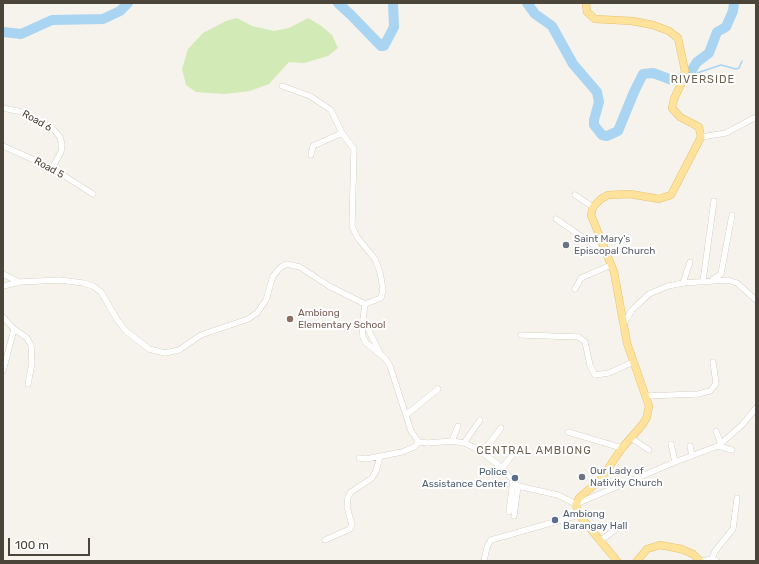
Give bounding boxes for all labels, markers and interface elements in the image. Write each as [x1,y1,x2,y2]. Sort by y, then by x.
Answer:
district label: RIVERSIDE [671,73,735,87]
street label: Road 6 [20,108,54,134]
street label: Road 5 [32,155,66,181]
place label: Saint Mary's Episcopal Church [574,233,655,256]
marker: Saint Mary's Episcopal Church [561,240,571,250]
place label: Ambiong Elementary School [298,307,386,330]
marker: Ambiong Elementary School [285,314,295,324]
district label: CENTRAL AMBIONG [476,444,592,458]
place label: Our Lady of Nativity Church [590,465,663,488]
place label: Police Assistance Center [422,466,507,490]
marker: Our Lady of Nativity Church [577,472,587,482]
marker: Police Assistance Center [510,473,520,483]
place label: Ambiong Barangay Hall [563,508,627,532]
marker: Ambiong Barangay Hall [550,515,560,525]
scale bar [10,530,92,556]
text: 100 m [15,538,49,552]

